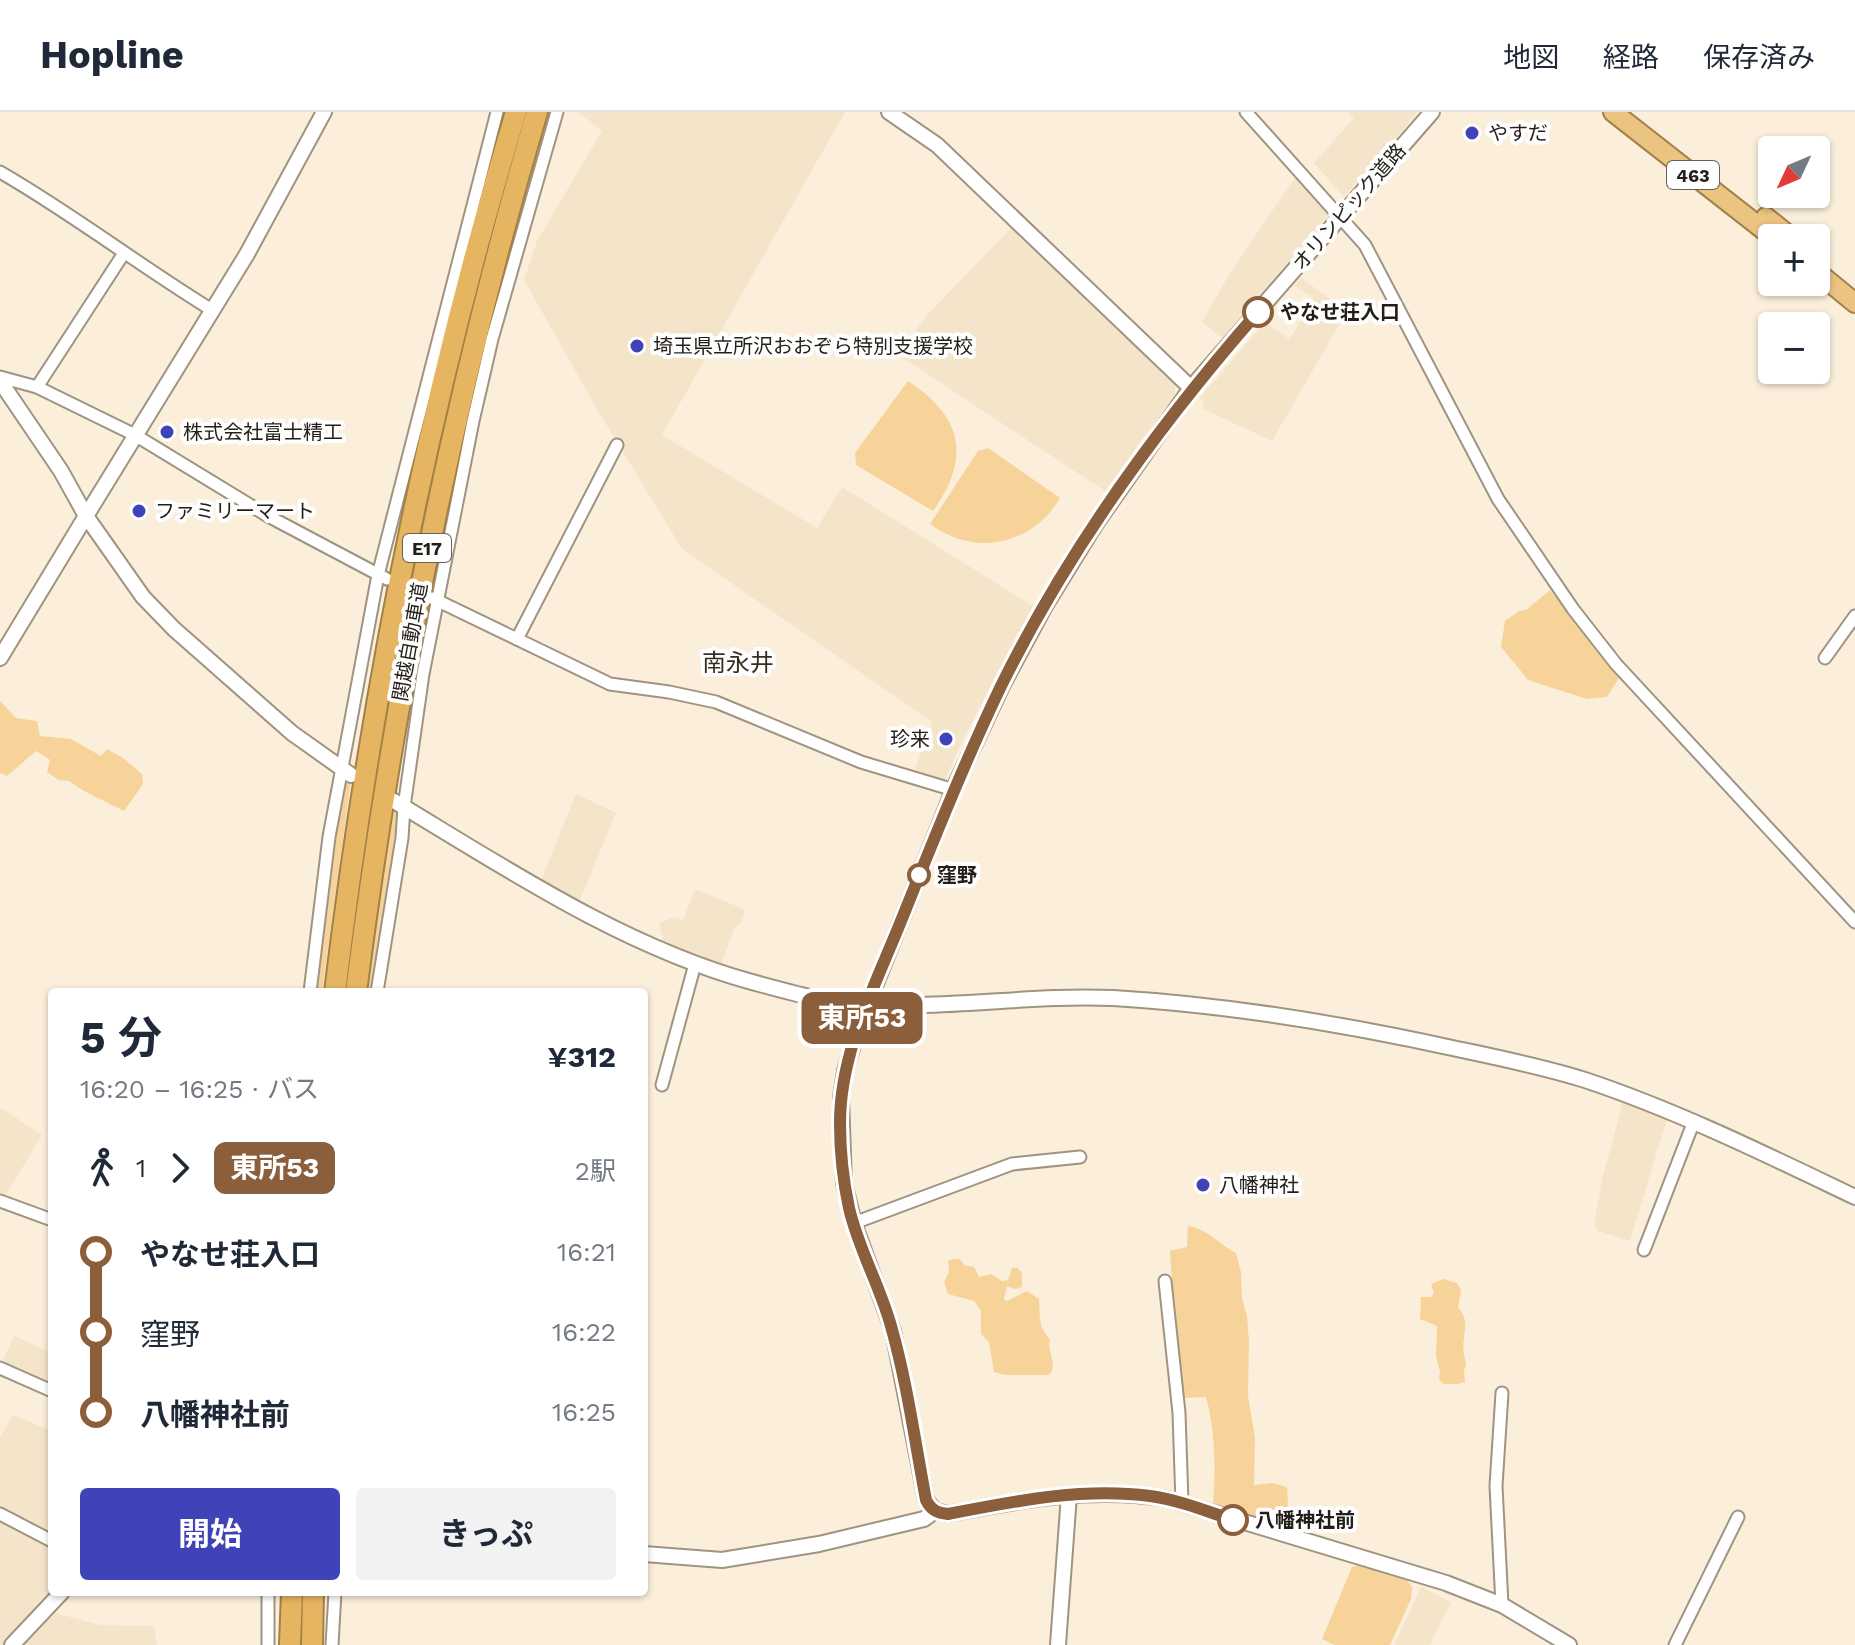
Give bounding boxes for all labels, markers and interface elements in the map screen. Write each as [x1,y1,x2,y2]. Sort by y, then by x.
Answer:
text: Hopline [40,33,184,77]
text: 地図 [1503,41,1559,74]
text: 経路 [1603,41,1659,74]
text: 保存済み [1703,41,1815,74]
place label: やすだ [1488,121,1548,145]
marker: やすだ [1463,124,1481,142]
north arrow [1758,136,1830,208]
map controls [1758,136,1830,384]
street label: オリンピック道路 [1287,139,1411,275]
road number: 463 [1667,161,1719,189]
button: + [1758,224,1830,296]
marker: やなせ荘入口 [1243,297,1273,327]
place label: やなせ荘入口 [1280,300,1400,324]
button: − [1758,312,1830,384]
place label: 埼玉県立所沢おおぞら特別支援学校 [653,334,973,358]
marker: 埼玉県立所沢おおぞら特別支援学校 [628,337,646,355]
place label: 株式会社富士精工 [183,420,343,444]
marker: 株式会社富士精工 [158,423,176,441]
place label: ファミリーマート [155,499,315,523]
marker: ファミリーマート [130,502,148,520]
road number: E17 [403,534,451,562]
street label: 関越自動車道 [388,581,432,703]
district label: 南永井 [702,649,774,677]
place label: 珍来 [890,727,930,751]
marker: 珍来 [937,730,955,748]
place label: 窪野 [937,863,977,887]
marker: 窪野 [908,864,930,886]
line badge: 東所53 [806,992,918,1044]
text: 東所53 [818,1001,906,1034]
text: 5 分 [80,1012,162,1064]
text: ¥312 [547,1039,616,1074]
text: 16:20 – 16:25 · バス [80,1074,319,1104]
icon: walk [80,1146,124,1190]
icon: forward [158,1146,202,1190]
text: 東所53 [230,1151,319,1184]
text: 1 [136,1153,146,1183]
text: 2駅 [575,1156,616,1186]
place label: 八幡神社 [1219,1173,1299,1197]
marker: 八幡神社 [1194,1176,1212,1194]
text: やなせ荘入口 [140,1237,320,1272]
text: 16:21 [557,1237,616,1267]
text: 窪野 [140,1317,200,1352]
text: 16:22 [552,1317,616,1347]
text: 八幡神社前 [140,1397,290,1432]
text: 16:25 [552,1397,616,1427]
button: 開始 [80,1488,340,1580]
button: きっぷ [356,1488,616,1580]
marker: 八幡神社前 [1218,1505,1248,1535]
place label: 八幡神社前 [1255,1508,1355,1532]

